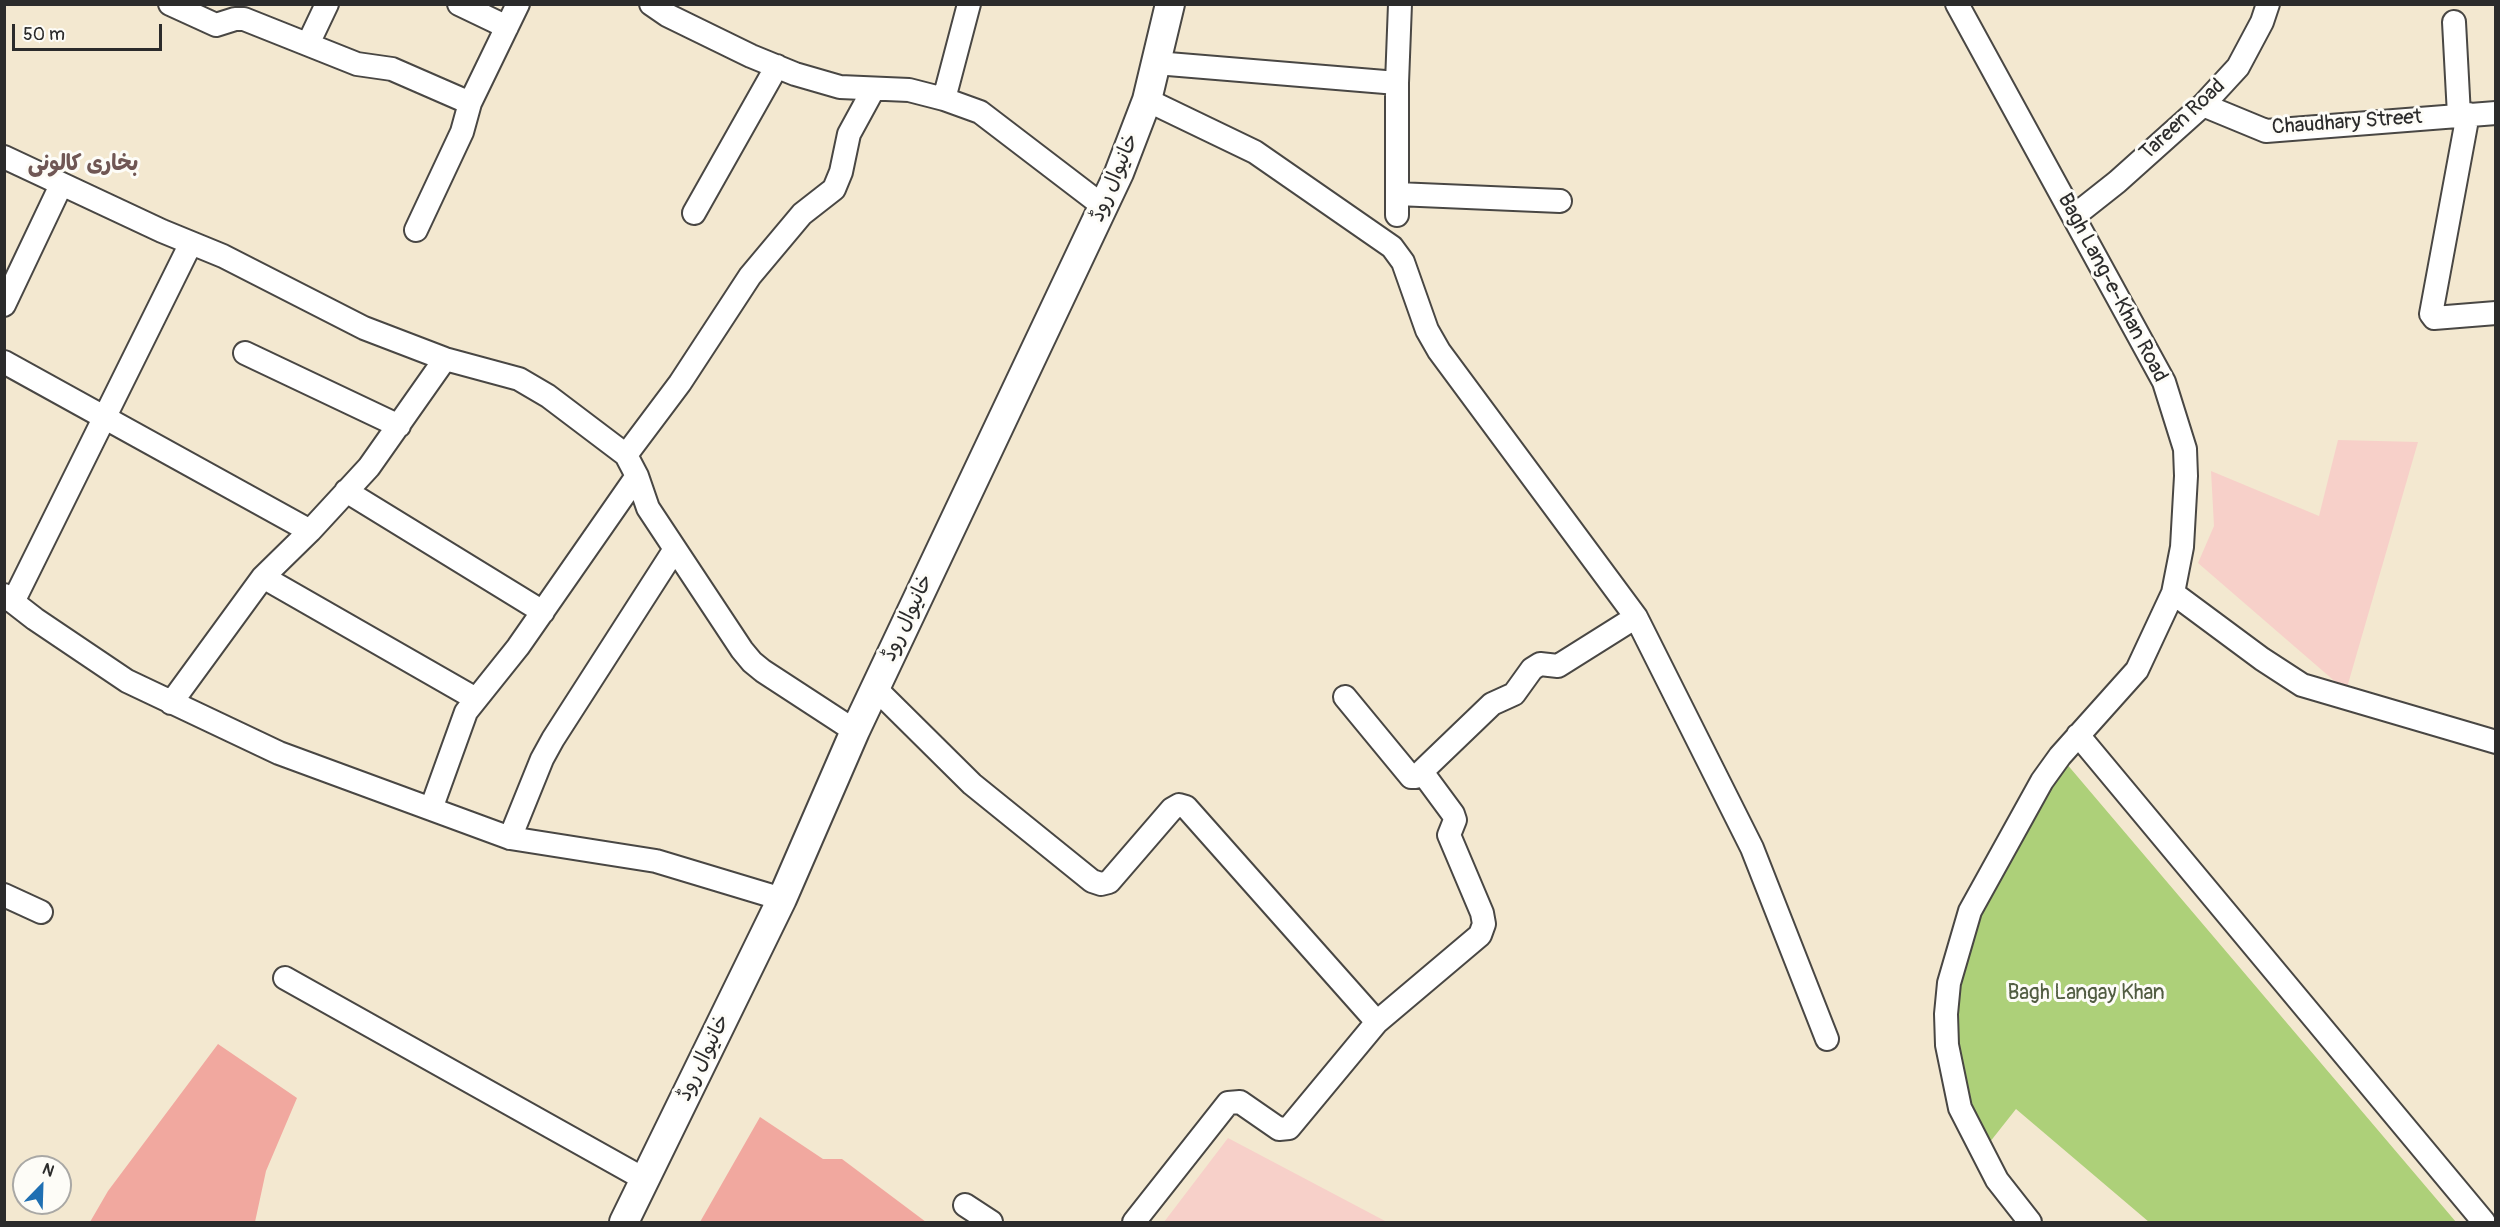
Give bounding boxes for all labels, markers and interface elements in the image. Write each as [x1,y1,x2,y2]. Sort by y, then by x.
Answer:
scale bar [15,12,165,50]
text: 50 m [23,23,65,46]
street label: Tareen Road [2135,74,2231,166]
street label: Chaudhary Street [2271,105,2423,141]
street label: خانیوال روڈ [1085,130,1145,226]
district label: بخاری کالونی [28,151,138,177]
street label: Bagh Lang-e-Khan Road [2052,189,2172,387]
street label: خانیوال روڈ [877,570,939,666]
park label: Bagh Langay Khan [2007,981,2165,1007]
street label: خانیوال روڈ [672,1010,736,1106]
north arrow [12,1155,72,1215]
text: N [39,1159,57,1182]

